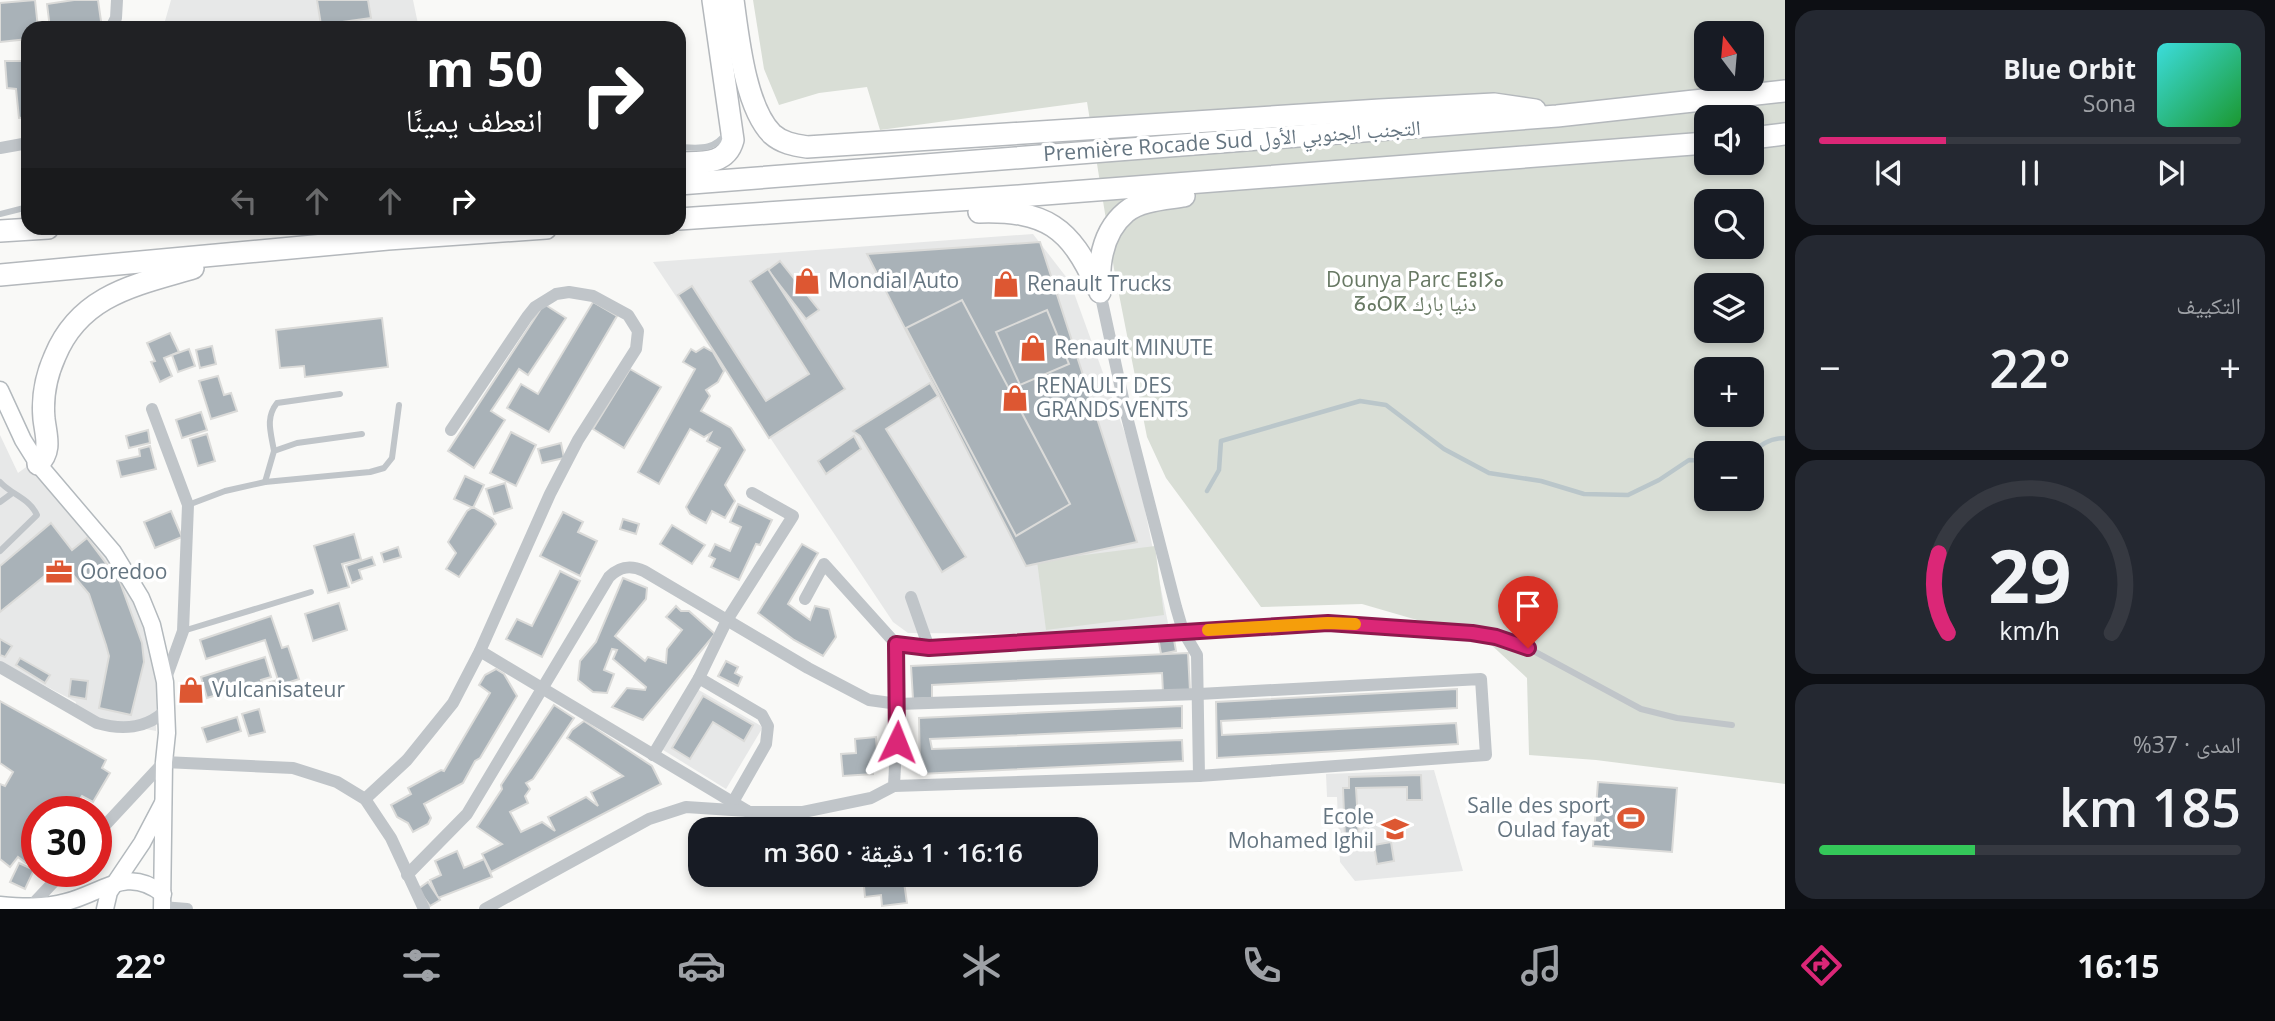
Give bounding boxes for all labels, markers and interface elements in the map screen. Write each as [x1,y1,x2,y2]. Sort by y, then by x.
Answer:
north arrow [1694,21,1764,91]
map controls [1694,21,1764,511]
text: 50 m [426,35,543,101]
icon: right [567,49,658,140]
text: Blue Orbit [2003,51,2136,87]
text: Sona [2083,87,2136,119]
text: انعطف يمينًا [406,98,543,141]
button: sound [1694,105,1764,175]
street label: Première Rocade Sud التجنب الجنوبي الأول [1042,113,1422,170]
icon: previous [1870,154,1908,192]
icon: pause [2011,154,2049,192]
icon: next [2152,154,2190,192]
icon: left [225,182,263,220]
icon: ahead [298,182,336,220]
icon: ahead [371,182,409,220]
icon: right [444,182,482,220]
button: search [1694,189,1764,259]
park label: Dounya Parc ⴹⵓⵏⵢⴰ ⵒⴰⵔⴽ دنيا بارك [1326,265,1504,317]
shop icon: Mondial Auto [792,266,822,296]
place label: Mondial Auto [828,266,959,294]
shop icon: Renault Trucks [991,269,1021,299]
place label: Renault Trucks [1027,269,1172,297]
button: layers [1694,273,1764,343]
text: التكييف [2176,289,2241,321]
text: 22° [1989,332,2071,403]
shop icon: Renault MINUTE [1018,333,1048,363]
place label: Renault MINUTE [1054,333,1214,361]
text: − [1819,341,1841,393]
text: + [2219,341,2241,393]
button: + [1694,357,1764,427]
place label: RENAULT DES GRANDS VENTS [1036,371,1189,423]
shop icon: RENAULT DES GRANDS VENTS [1000,383,1030,413]
button: − [1694,441,1764,511]
text: 29 [1988,525,2072,624]
office icon: Ooredoo [44,557,74,587]
place label: Ooredoo [80,557,167,585]
pin [1498,576,1558,648]
icon: arrive [1509,587,1547,625]
text: km/h [2000,613,2060,647]
shop icon: Vulcanisateur [176,675,206,705]
place label: Vulcanisateur [212,675,345,703]
position arrow [860,705,934,779]
text: المدى · 37% [2133,728,2241,760]
text: 185 km [2059,771,2241,842]
place label: Salle des sport Oulad fayat [1467,791,1610,843]
speed limit sign: 30 [21,796,112,887]
place label: Ecole Mohamed Ighil [1228,802,1374,854]
sports icon: Salle des sport Oulad fayat [1616,803,1646,833]
school or university icon: Ecole Mohamed Ighil [1380,814,1410,844]
text: 16:16 · 1 دقيقة · 360 m [763,834,1023,870]
icon: filters [397,941,446,990]
icon: car [677,941,726,990]
icon: climate [957,941,1006,990]
icon: phone [1237,941,1286,990]
icon: music [1517,941,1566,990]
icon: directions [1797,941,1846,990]
text: 22° [116,944,166,987]
text: 16:15 [2077,944,2159,987]

